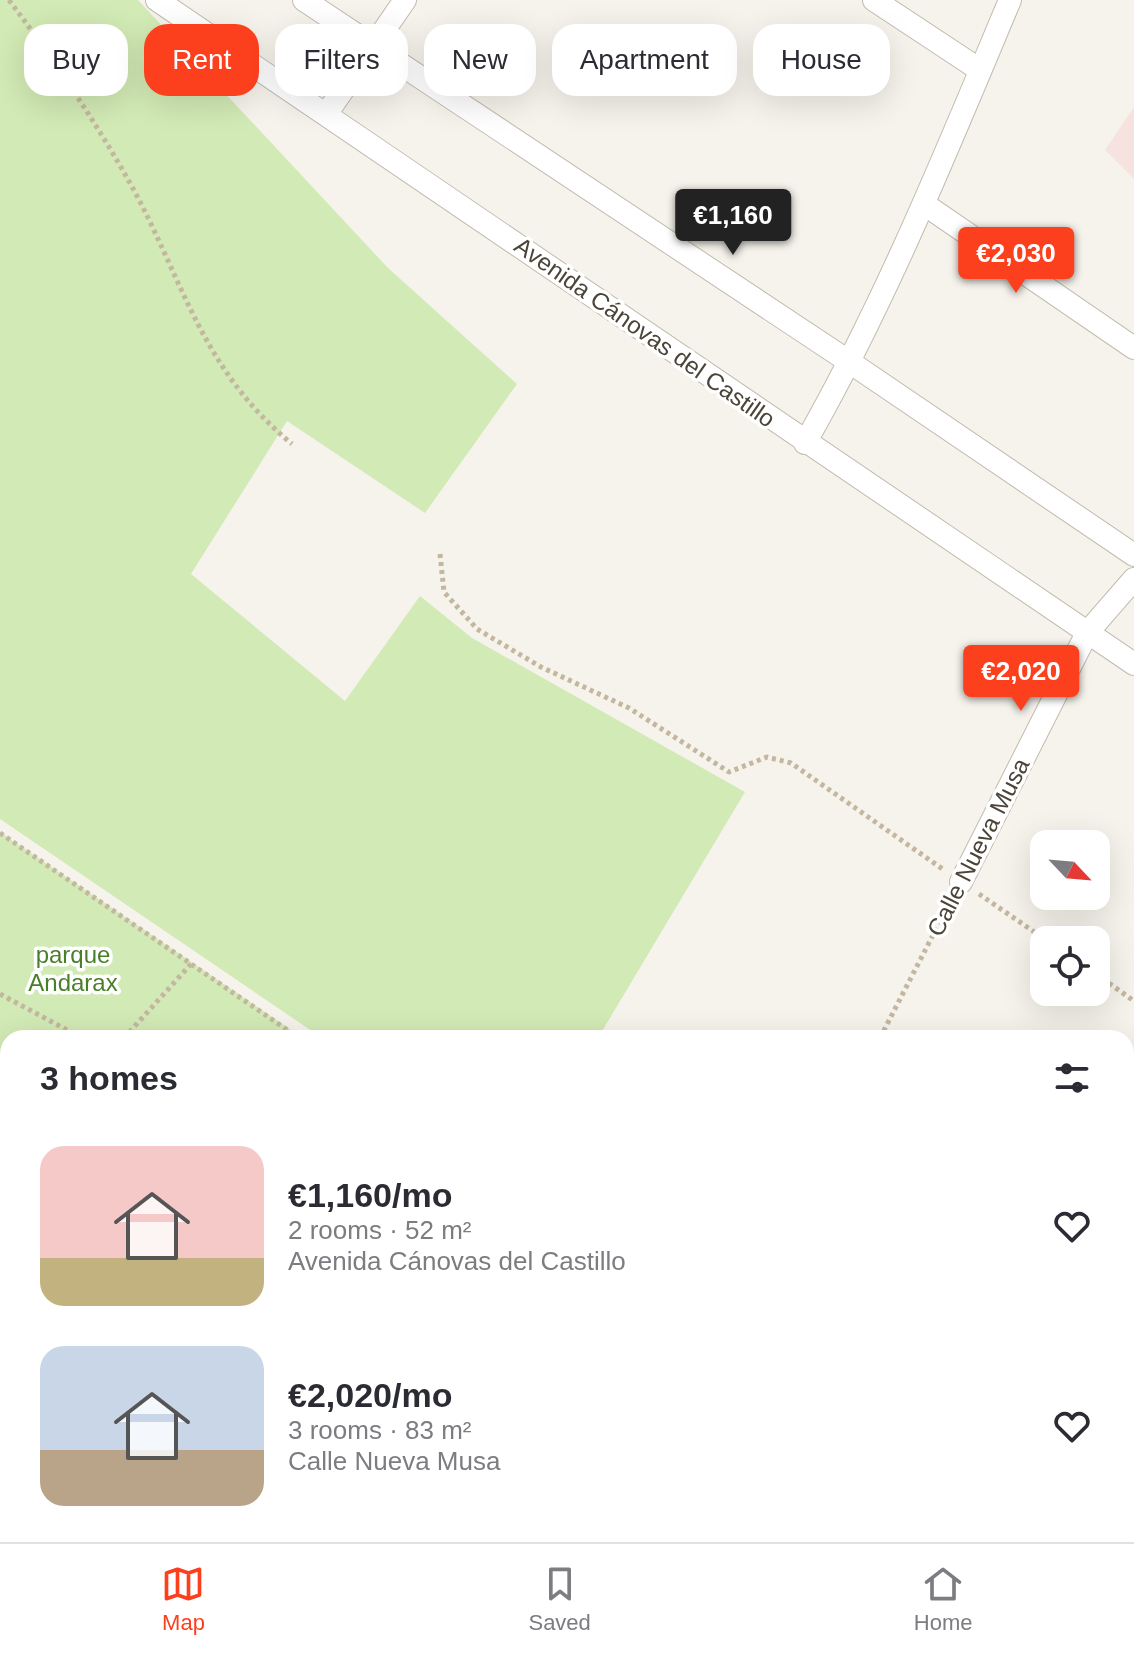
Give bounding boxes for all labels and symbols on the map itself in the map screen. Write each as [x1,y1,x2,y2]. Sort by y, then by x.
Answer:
pin: €1,160 [668,189,798,257]
pin: €2,030 [951,227,1081,295]
street label: Avenida Cánovas del Castillo [510,232,780,432]
pin: €2,020 [956,645,1086,713]
street label: Calle Nueva Musa [921,753,1035,940]
north arrow [1030,830,1110,910]
park label: parque Andarax [28,941,118,996]

